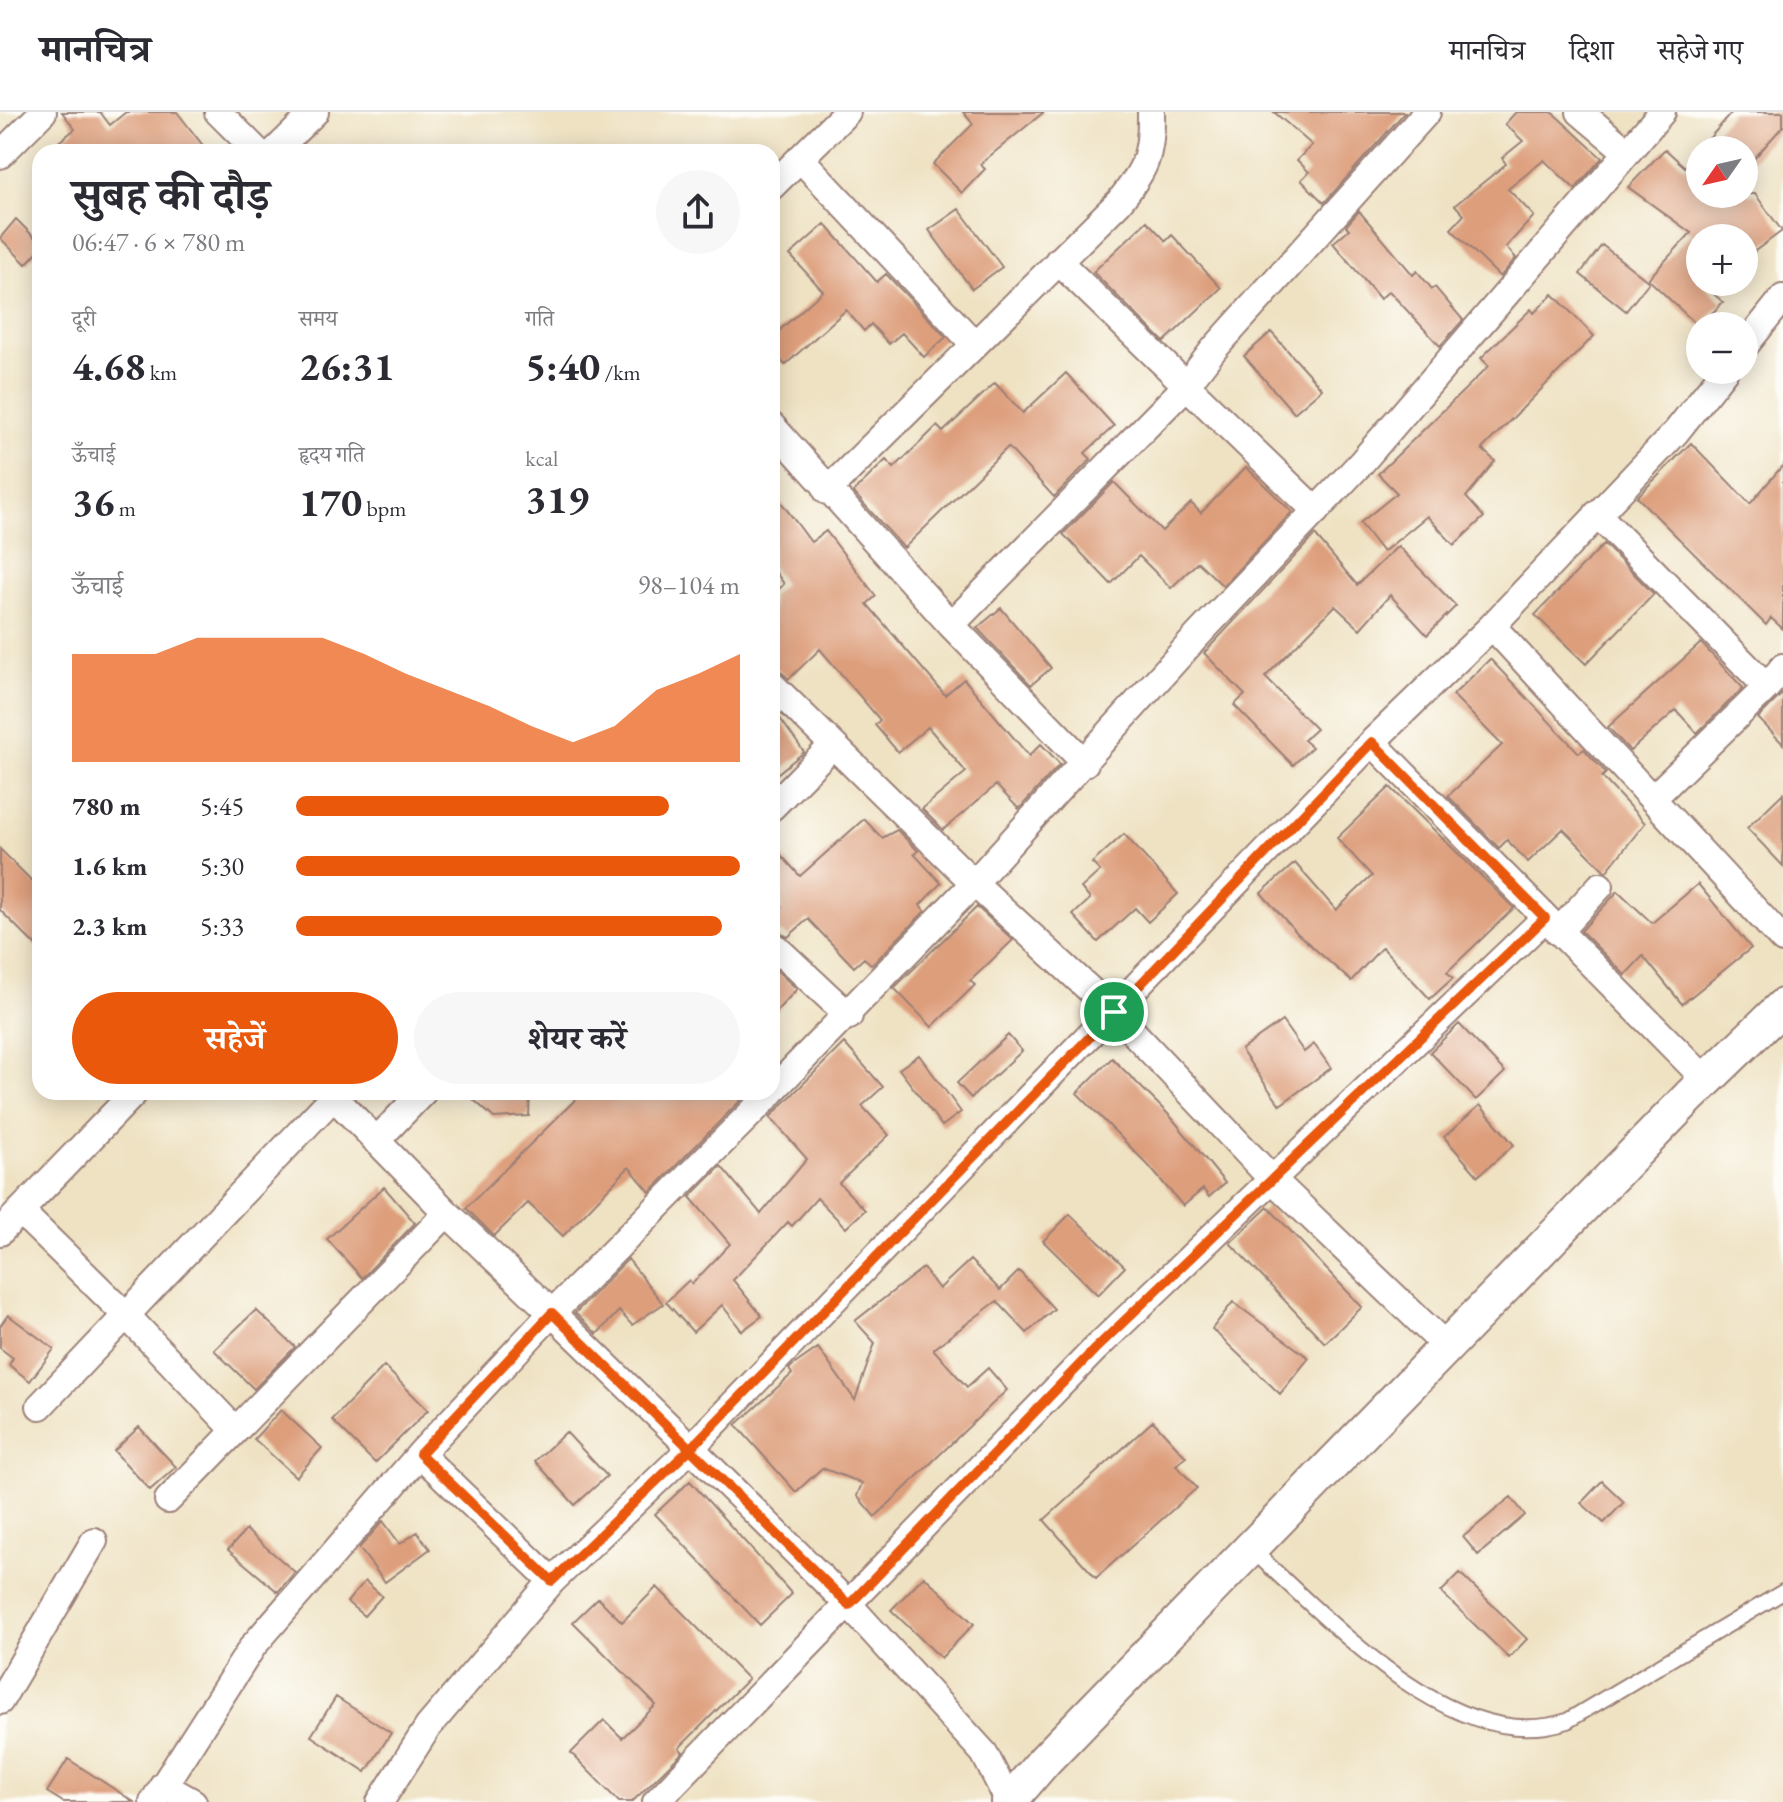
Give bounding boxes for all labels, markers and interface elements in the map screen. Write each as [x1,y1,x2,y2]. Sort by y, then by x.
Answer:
text: मानचित्र [40,24,151,73]
text: मानचित्र [1449,32,1525,68]
text: दिशा [1569,32,1614,68]
text: सहेजे गए [1658,32,1743,68]
north arrow [1686,136,1758,208]
map controls [1686,136,1758,384]
text: सुबह की दौड़ [72,166,270,223]
button: share [656,170,740,254]
button: + [1686,224,1758,296]
text: 06:47 · 6 × 780 m [72,225,245,259]
text: दूरी [72,304,96,333]
text: समय [299,304,337,333]
text: गति [525,304,554,333]
button: − [1686,312,1758,384]
text: 4.68 [72,340,145,392]
text: 26:31 [299,340,395,392]
text: 5:40 [525,340,600,392]
text: km [145,358,177,387]
text: /km [600,358,641,387]
text: ऊँचाई [72,440,115,469]
text: हृदय गति [299,440,365,469]
text: kcal [525,444,558,473]
text: 319 [525,473,589,525]
text: 36 [72,476,114,528]
text: 170 [299,476,362,528]
text: m [114,494,136,523]
text: bpm [362,494,406,523]
text: ऊँचाई [72,568,123,602]
text: 98–104 m [638,568,740,602]
text: 780 m [72,789,140,823]
text: 5:45 [200,789,244,823]
text: 1.6 km [72,849,147,883]
text: 5:30 [200,849,244,883]
text: 2.3 km [72,909,147,943]
text: 5:33 [200,909,244,943]
pin [1080,978,1148,1046]
icon: arrive [1092,990,1136,1034]
button: सहेजें [72,992,398,1084]
button: शेयर करें [414,992,740,1084]

